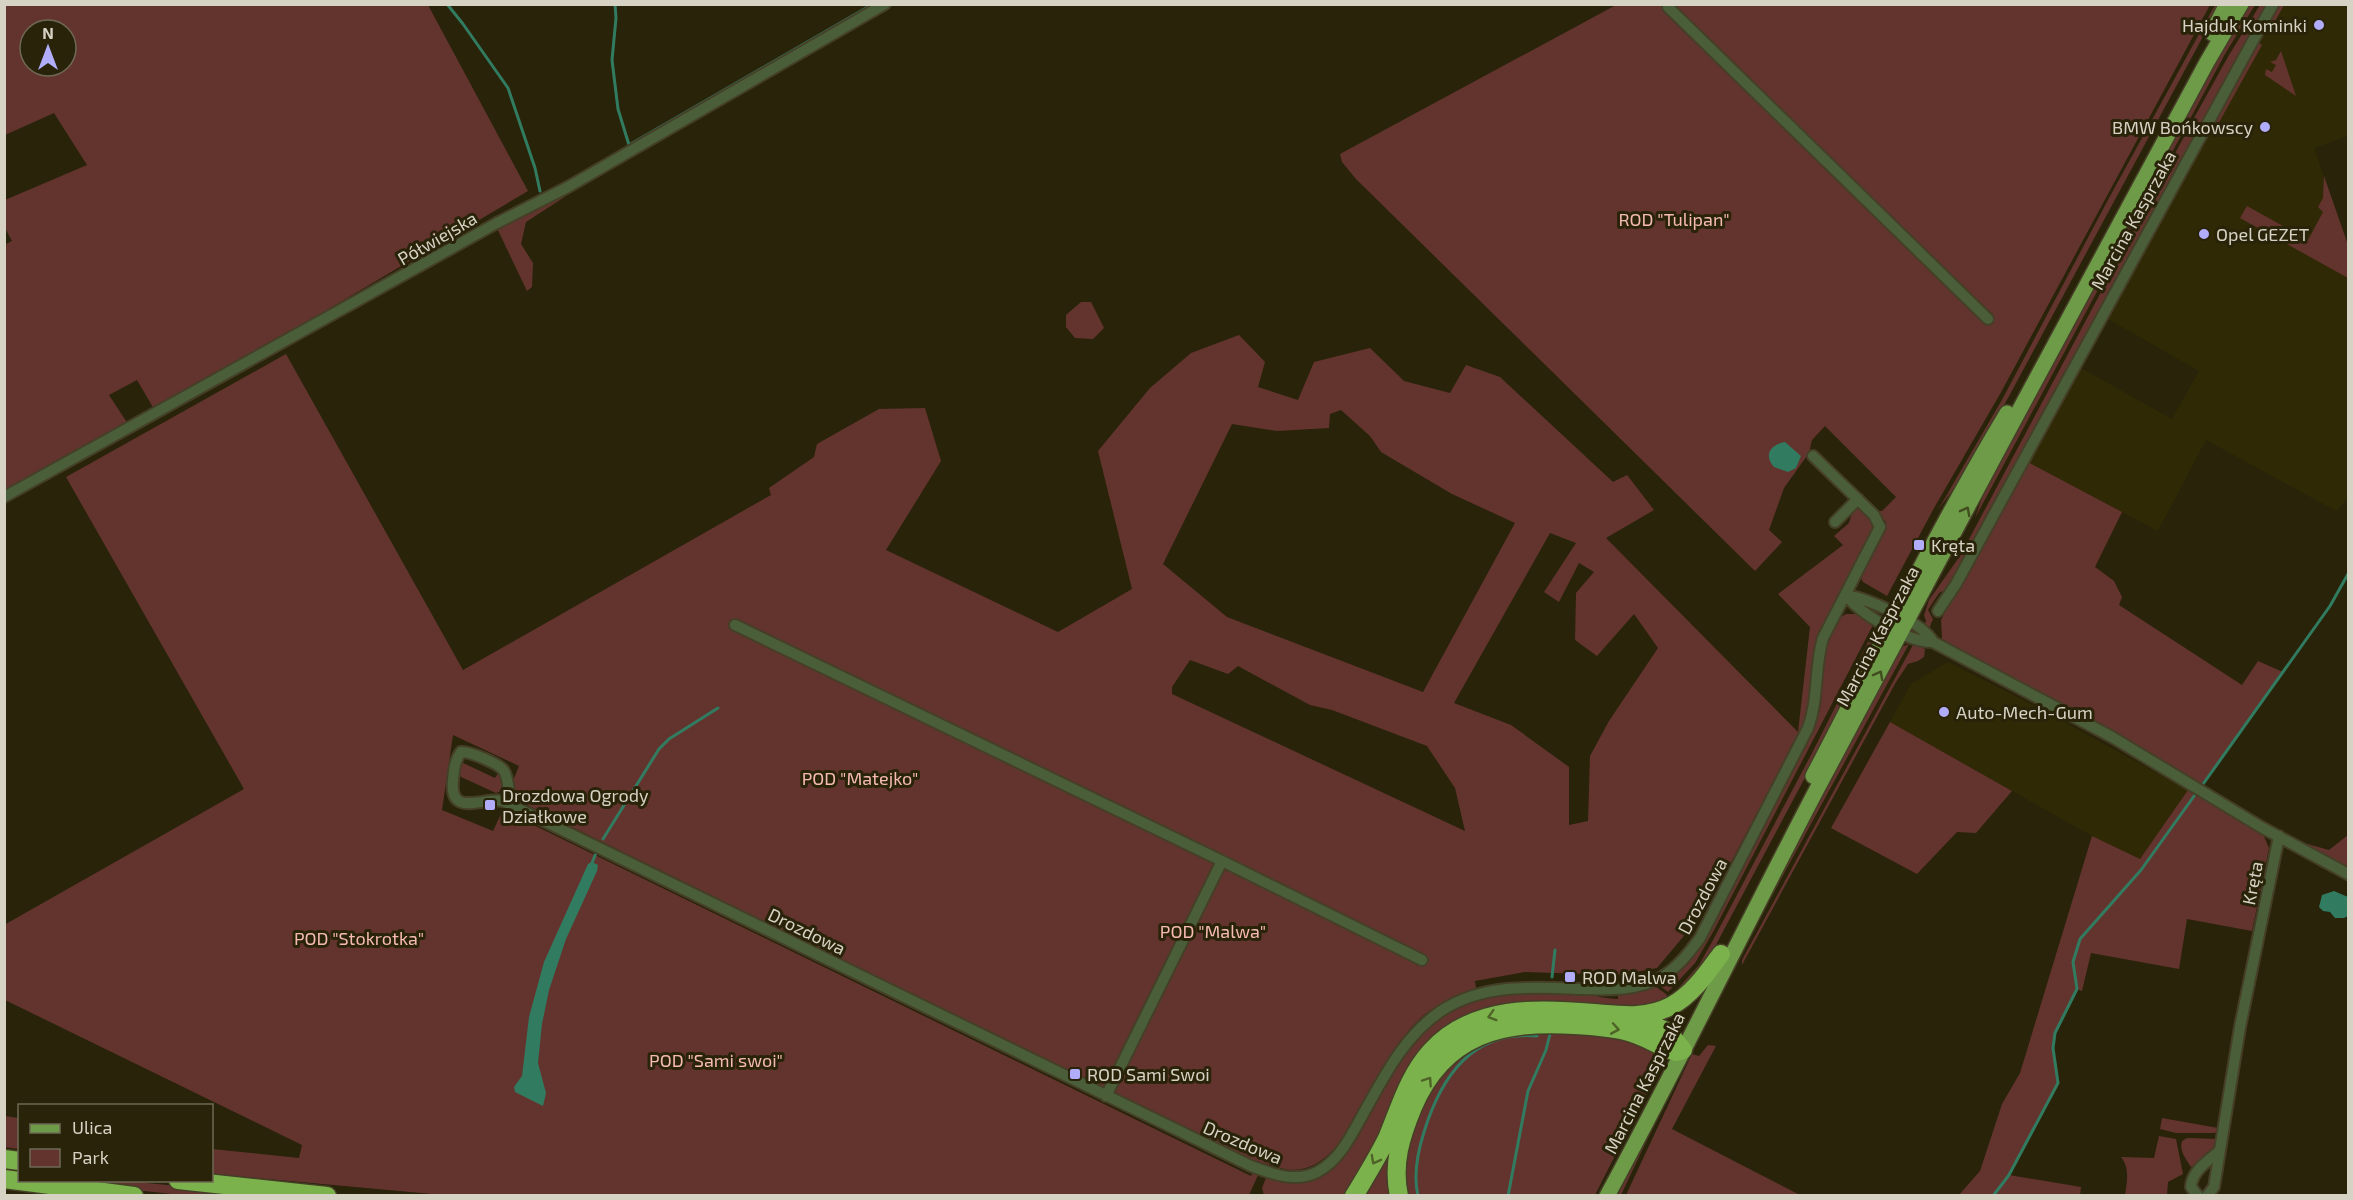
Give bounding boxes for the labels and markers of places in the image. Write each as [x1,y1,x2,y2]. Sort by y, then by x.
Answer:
place label: Hajduk Kominki [2182,14,2307,36]
marker: Hajduk Kominki [2312,18,2326,32]
place label: BMW Bońkowscy [2112,116,2253,138]
marker: BMW Bońkowscy [2258,120,2272,134]
place label: Opel GEZET [2216,223,2310,245]
marker: Opel GEZET [2197,227,2211,241]
place label: Kręta [1931,534,1975,556]
marker: Kręta [1912,538,1926,552]
place label: Auto-Mech-Gum [1956,701,2093,723]
marker: Auto-Mech-Gum [1937,705,1951,719]
place label: Drozdowa Ogrody Działkowe [502,784,649,827]
marker: Drozdowa Ogrody Działkowe [483,798,497,812]
place label: ROD Malwa [1582,966,1677,988]
marker: ROD Malwa [1563,970,1577,984]
place label: ROD Sami Swoi [1087,1063,1210,1085]
marker: ROD Sami Swoi [1068,1067,1082,1081]

